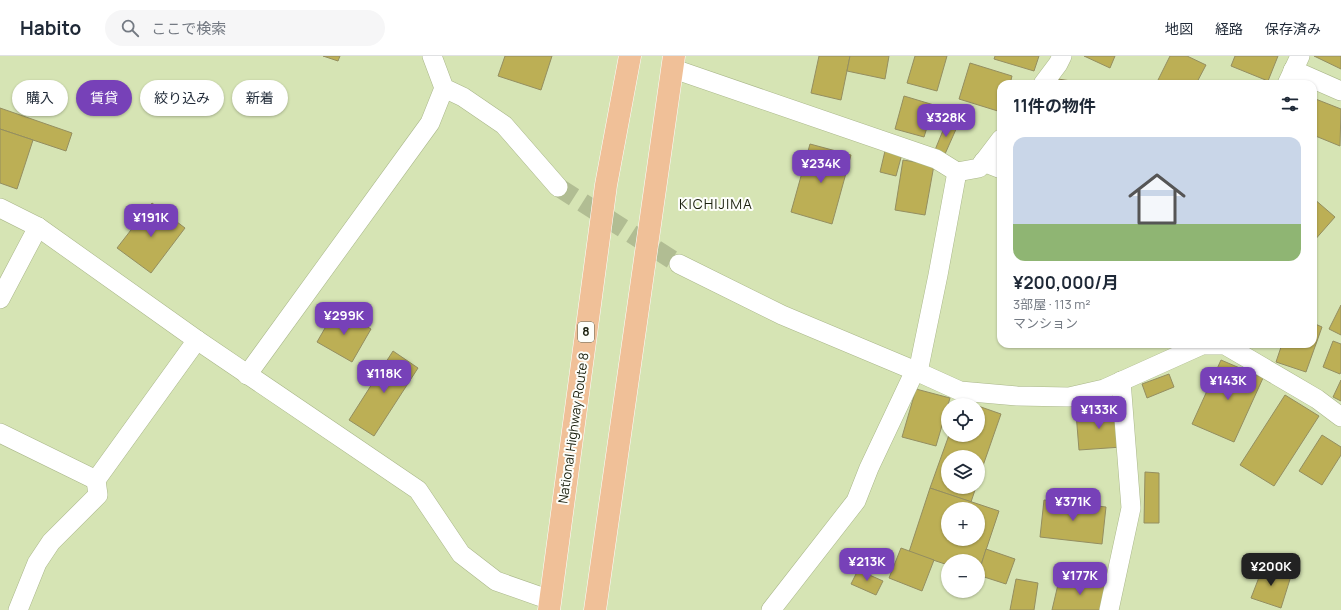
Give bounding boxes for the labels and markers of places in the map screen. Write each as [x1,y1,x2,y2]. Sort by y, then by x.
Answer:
pin: ¥328K [918,104,974,138]
pin: ¥234K [793,150,849,184]
pin: ¥191K [123,204,179,238]
pin: ¥299K [316,302,372,336]
pin: ¥118K [356,360,412,394]
pin: ¥143K [1200,367,1256,401]
pin: ¥133K [1071,396,1127,430]
pin: ¥371K [1045,488,1101,522]
pin: ¥213K [839,548,895,582]
pin: ¥200K [1243,553,1299,587]
pin: ¥177K [1052,562,1108,596]

